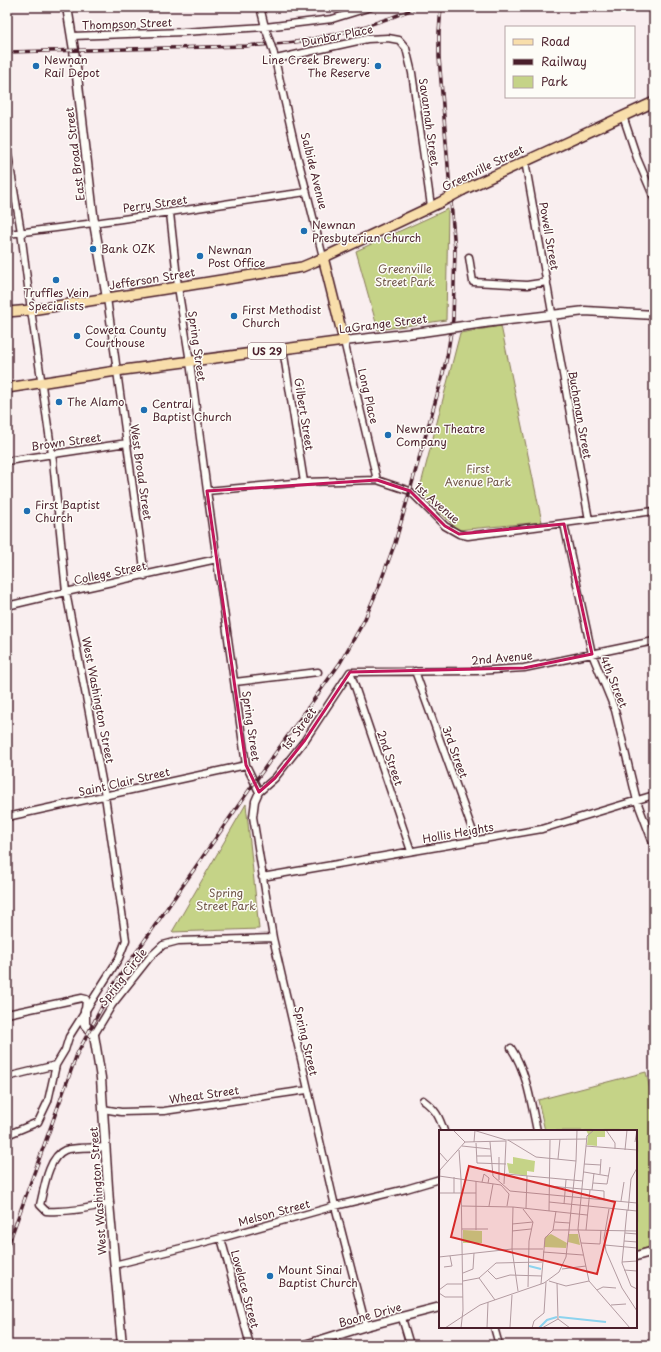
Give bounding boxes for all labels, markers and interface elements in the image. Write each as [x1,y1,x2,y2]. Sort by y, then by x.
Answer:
street label: Thompson Street [82,13,172,34]
street label: Dunbar Place [299,20,374,51]
legend [505,26,635,98]
text: Road [541,32,570,50]
place label: Newnan Rail Depot [44,51,100,81]
place label: Line Creek Brewery: The Reserve [262,51,370,81]
text: Railway [541,52,587,70]
marker: Newnan Rail Depot [31,61,41,71]
marker: Line Creek Brewery: The Reserve [373,61,383,71]
text: Park [541,72,568,90]
street label: Savannah Street [415,77,444,167]
street label: East Broad Street [60,106,89,202]
street label: Salbide Avenue [297,131,332,211]
street label: Greenville Street [439,140,527,195]
street label: Perry Street [122,191,189,216]
street label: Powell Street [535,200,564,272]
place label: Newnan Presbyterian Church [312,216,421,246]
marker: Newnan Presbyterian Church [299,226,309,236]
place label: Bank OZK [101,240,156,257]
place label: Newnan Post Office [208,241,266,271]
marker: Bank OZK [88,244,98,254]
marker: Newnan Post Office [195,251,205,261]
park label: Greenville Street Park [375,260,435,290]
street label: Jefferson Street [108,263,197,294]
marker: Truffles Vein Specialists [51,275,61,285]
place label: Truffles Vein Specialists [23,284,89,314]
place label: First Methodist Church [242,301,322,331]
street label: Spring Street [184,310,211,383]
street label: LaGrange Street [338,310,428,337]
marker: First Methodist Church [229,311,239,321]
place label: Coweta County Courthouse [85,321,167,351]
marker: Coweta County Courthouse [72,331,82,341]
road number: US 29 [248,343,286,359]
street label: Long Place [354,366,383,425]
street label: Buchanan Street [564,370,597,461]
street label: Gilbert Street [290,376,319,452]
place label: The Alamo [67,393,124,410]
place label: Central Baptist Church [152,395,232,425]
marker: The Alamo [54,397,64,407]
marker: Central Baptist Church [139,405,149,415]
place label: Newnan Theatre Company [396,420,485,450]
street label: West Broad Street [126,423,157,522]
street label: Brown Street [30,428,103,455]
marker: Newnan Theatre Company [383,430,393,440]
park label: First Avenue Park [445,460,511,490]
street label: 1st Avenue [411,478,464,527]
place label: First Baptist Church [35,496,101,526]
marker: First Baptist Church [22,506,32,516]
street label: College Street [72,556,148,588]
street label: West Washington Street [78,635,119,765]
street label: 2nd Avenue [471,646,533,669]
street label: 4th Street [596,653,633,711]
street label: Spring Street [238,690,265,763]
street label: 1st Street [277,703,320,754]
street label: 3rd Street [438,723,473,781]
street label: 2nd Street [373,728,408,788]
street label: Saint Clair Street [77,763,172,800]
street label: Hollis Heights [421,818,495,847]
park label: Spring Street Park [196,884,256,914]
street label: Spring Circle [95,944,151,1009]
street label: Spring Street [290,1005,323,1078]
street label: Wheat Street [168,1081,240,1108]
street label: West Washington Street [85,1126,110,1256]
inset map [439,1130,637,1328]
street label: Melson Street [236,1195,312,1230]
street label: Lovelace Street [227,1248,264,1330]
place label: Mount Sinai Baptist Church [278,1261,358,1291]
marker: Mount Sinai Baptist Church [265,1271,275,1281]
street label: Boone Drive [337,1298,403,1331]

